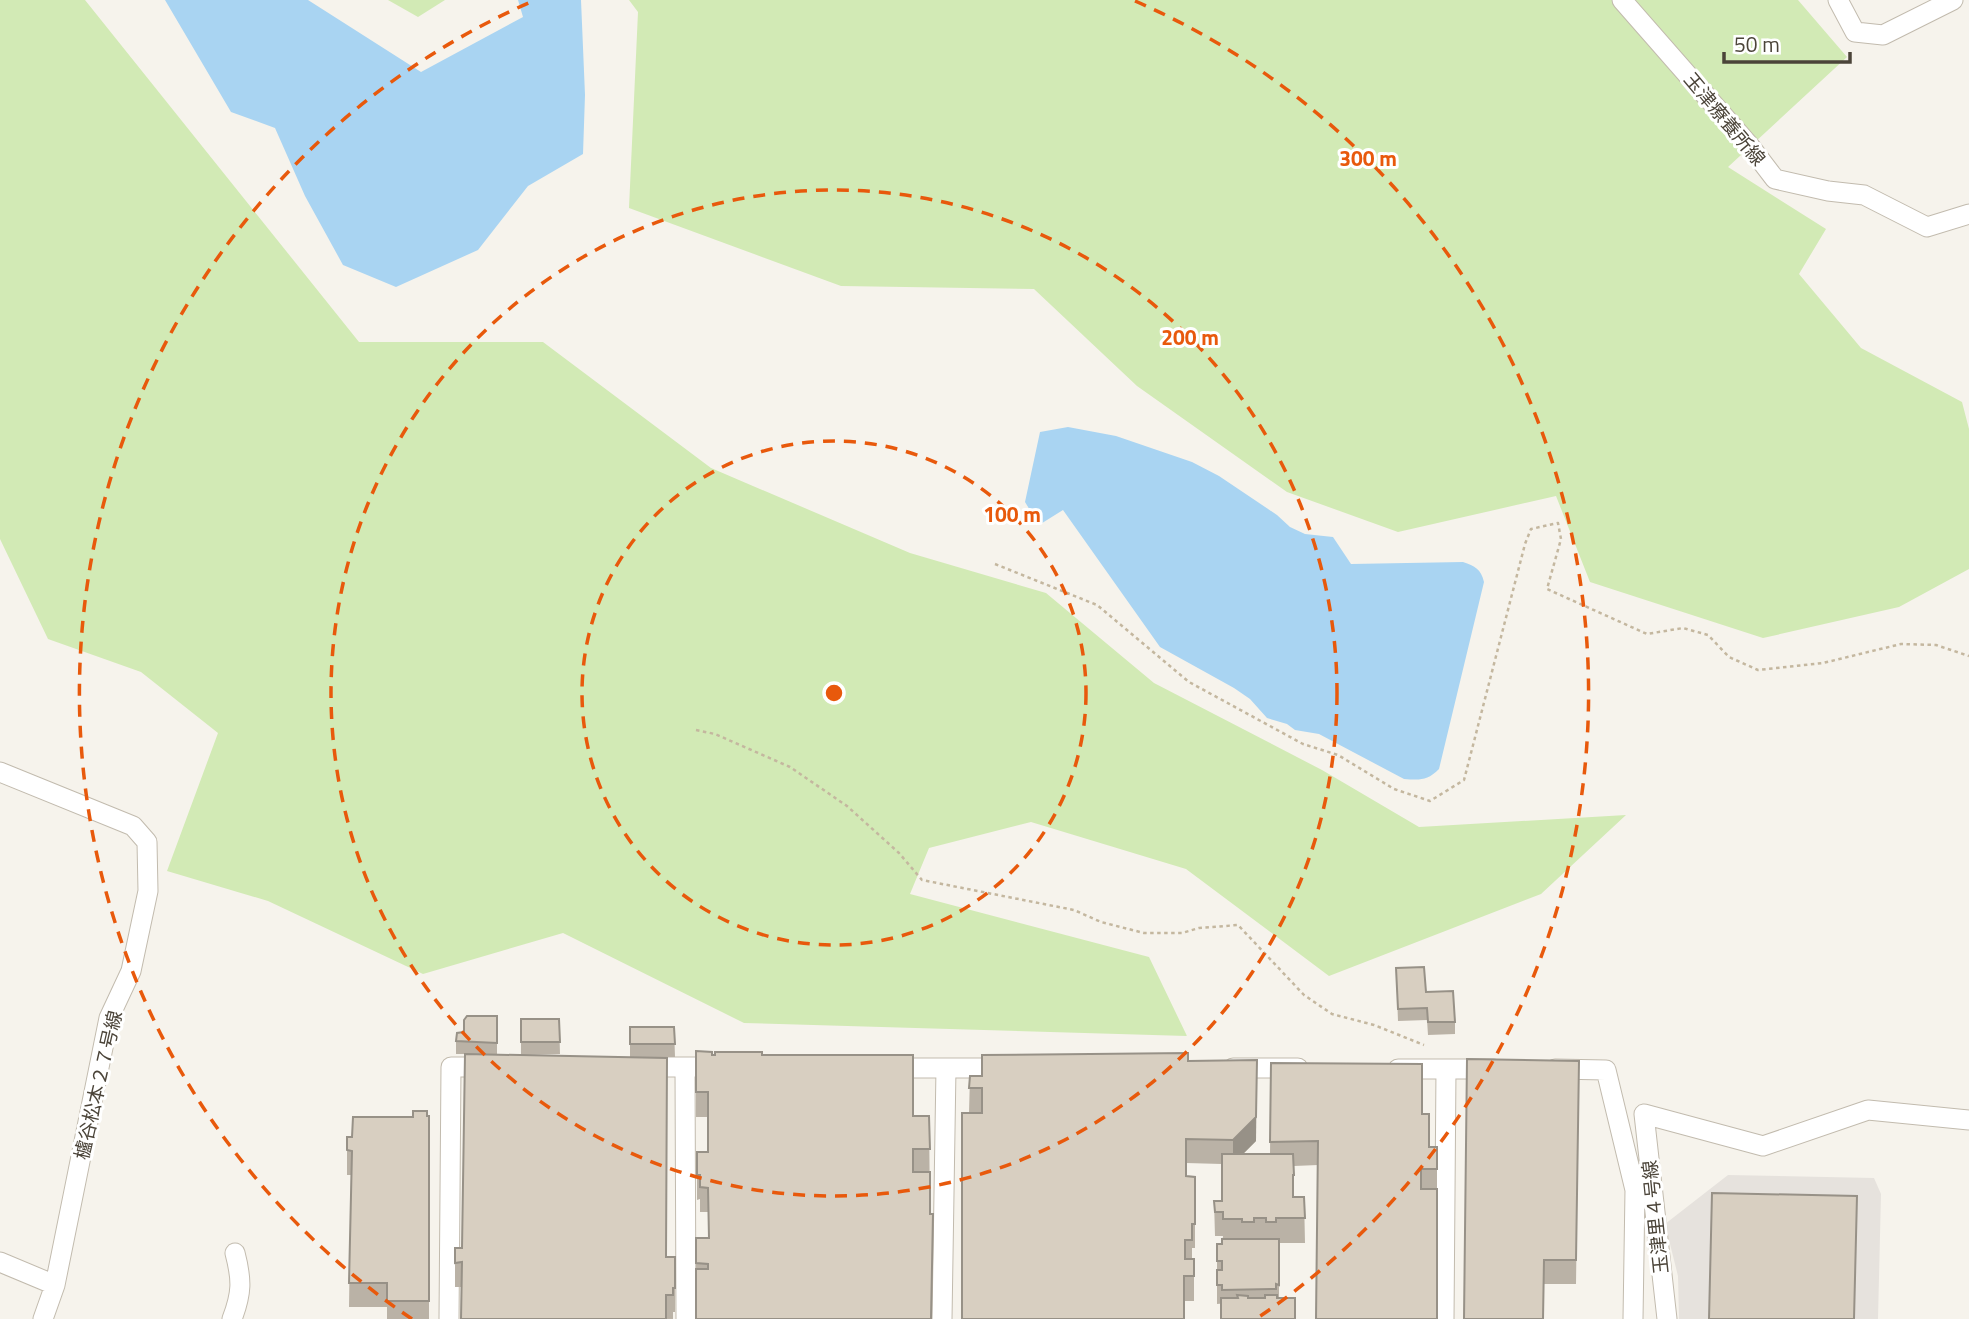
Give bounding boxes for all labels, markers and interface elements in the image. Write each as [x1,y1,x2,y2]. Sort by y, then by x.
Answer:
scale bar [1724,21,1850,65]
text: 50 m [1734,28,1780,60]
street label: 玉津療養所線 [1678,66,1773,172]
text: 300 m [1339,142,1397,174]
text: 200 m [1161,321,1219,353]
text: 100 m [983,498,1041,530]
centre of rings [822,681,846,705]
street label: 櫨谷松本２７号線 [66,1008,129,1162]
street label: 玉津里４号線 [1634,1159,1675,1275]

